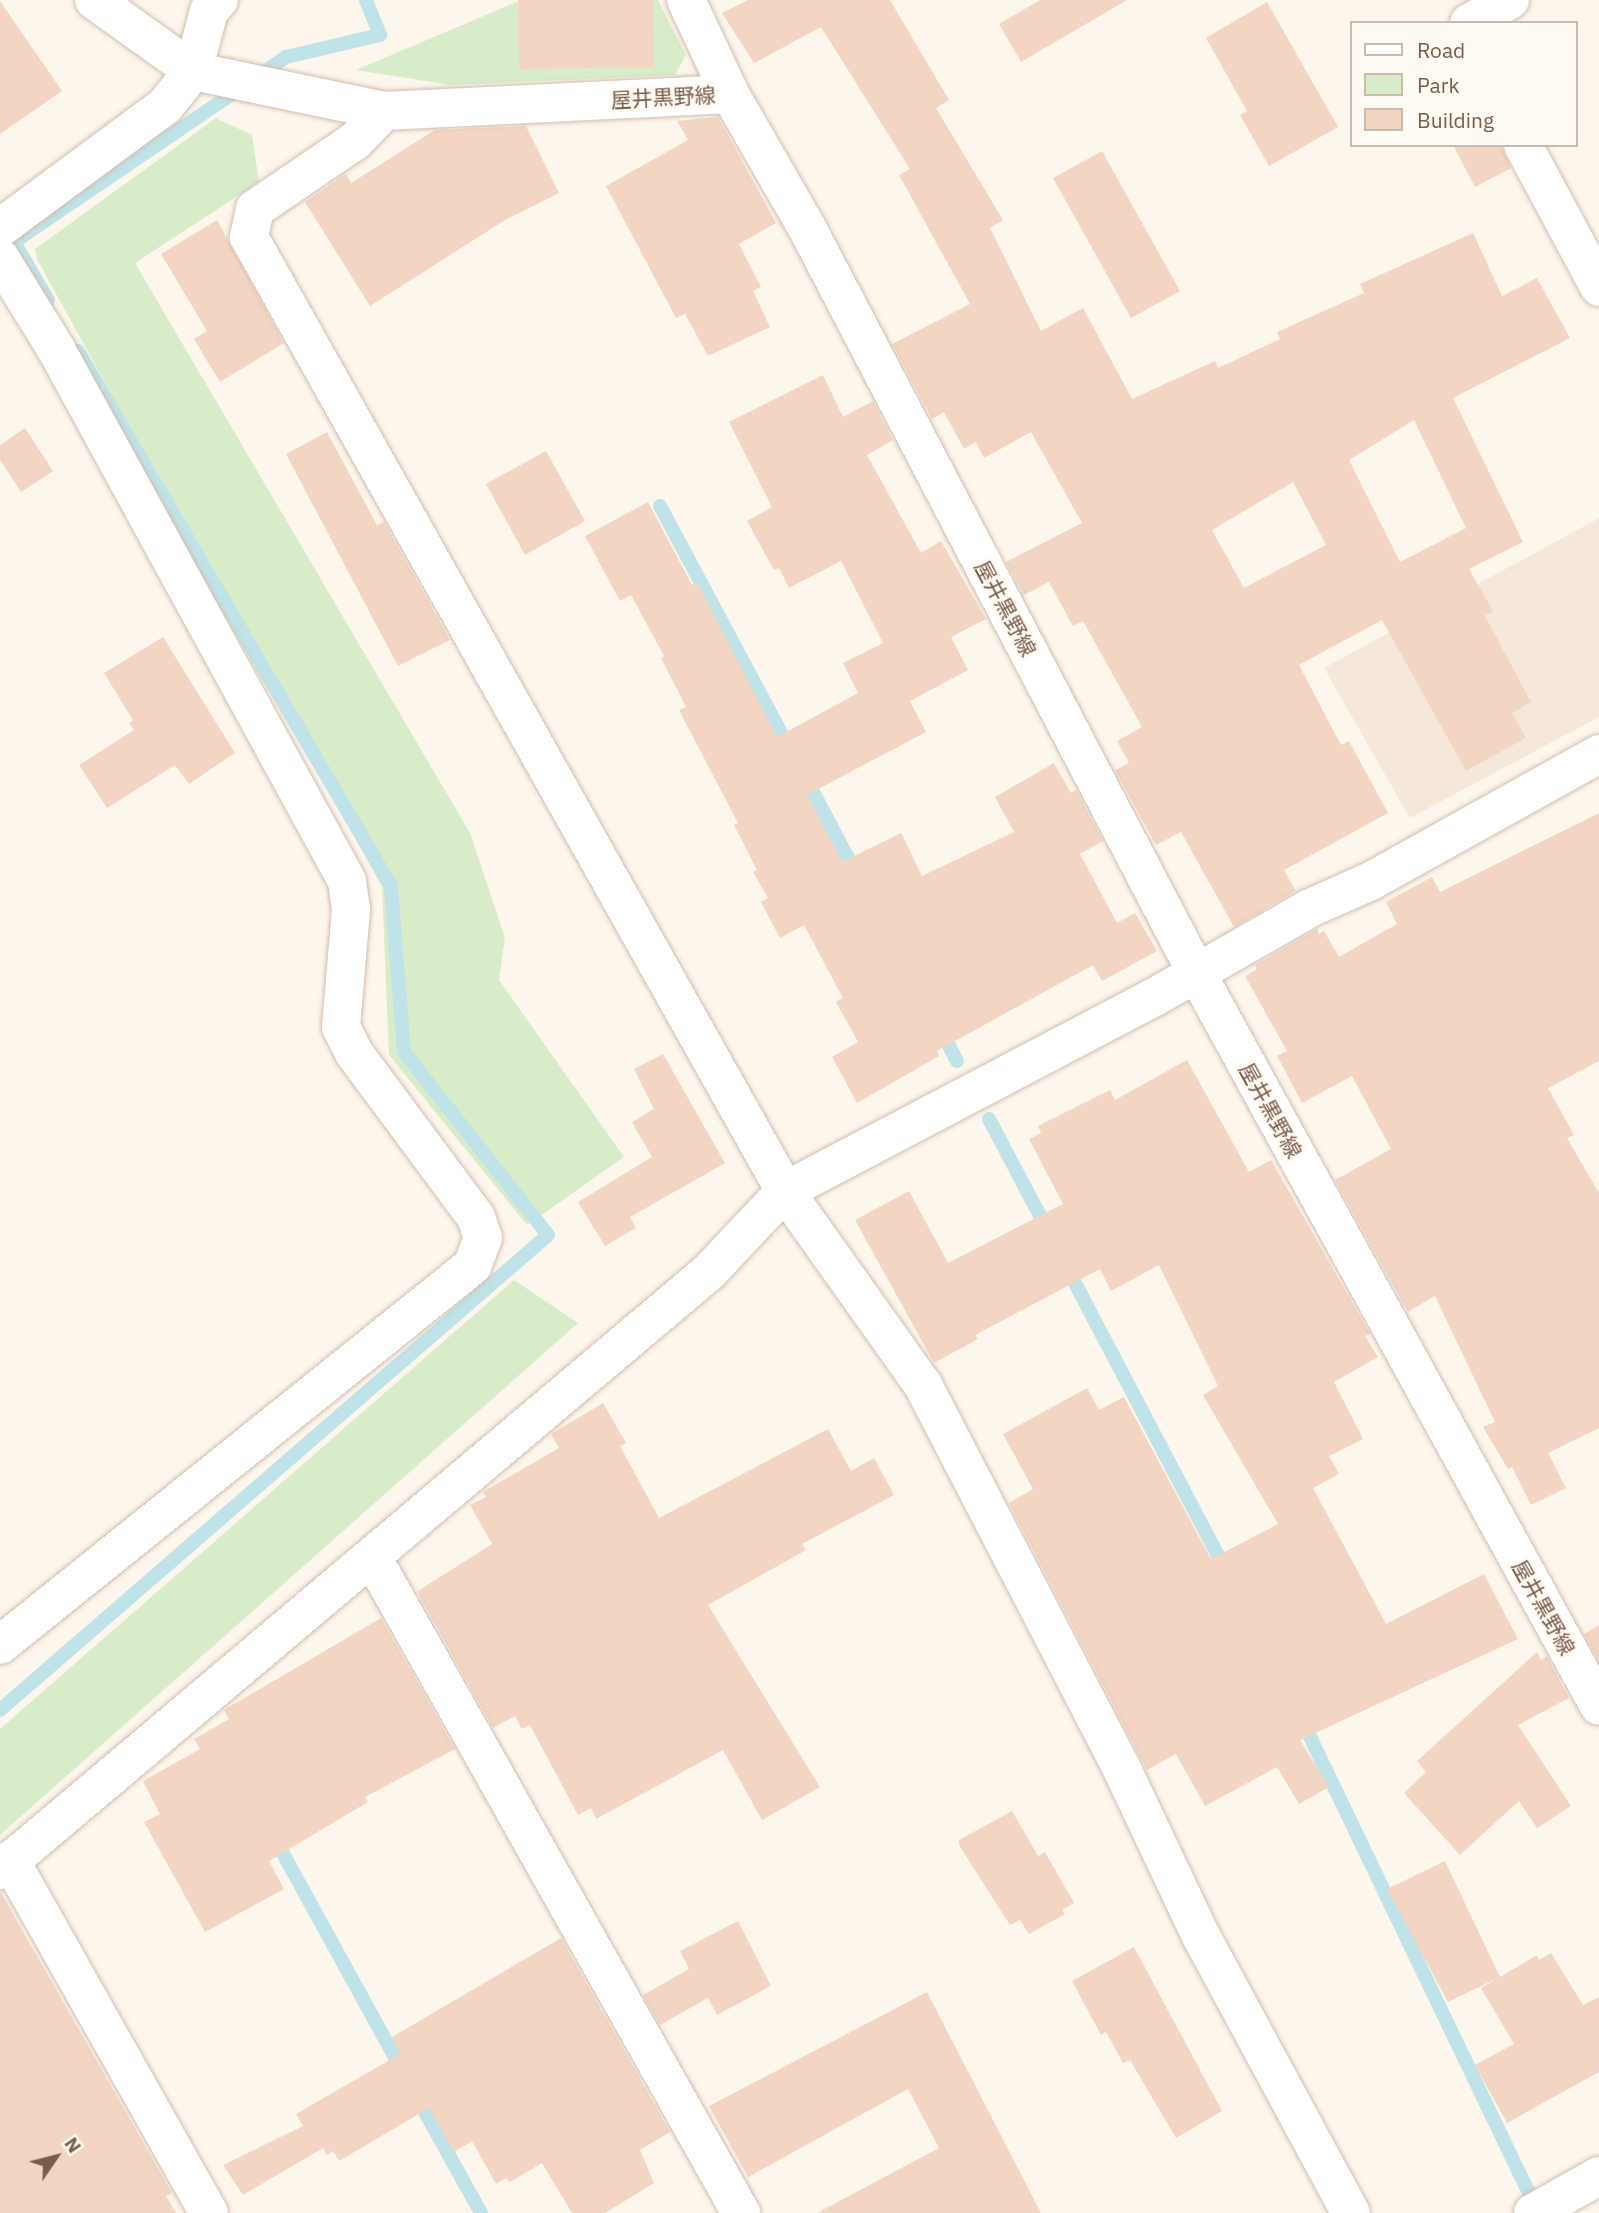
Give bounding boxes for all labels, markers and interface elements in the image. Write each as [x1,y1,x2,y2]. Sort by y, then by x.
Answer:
legend [1350,21,1578,147]
text: Road [1417,36,1465,64]
text: Park [1417,71,1460,99]
street label: 屋井黒野線 [610,82,716,112]
text: Building [1417,106,1494,134]
street label: 屋井黒野線 [970,556,1042,660]
street label: 屋井黒野線 [1235,1058,1307,1162]
street label: 屋井黒野線 [1508,1555,1580,1659]
north arrow [21,2122,91,2192]
text: N [59,2132,87,2157]

